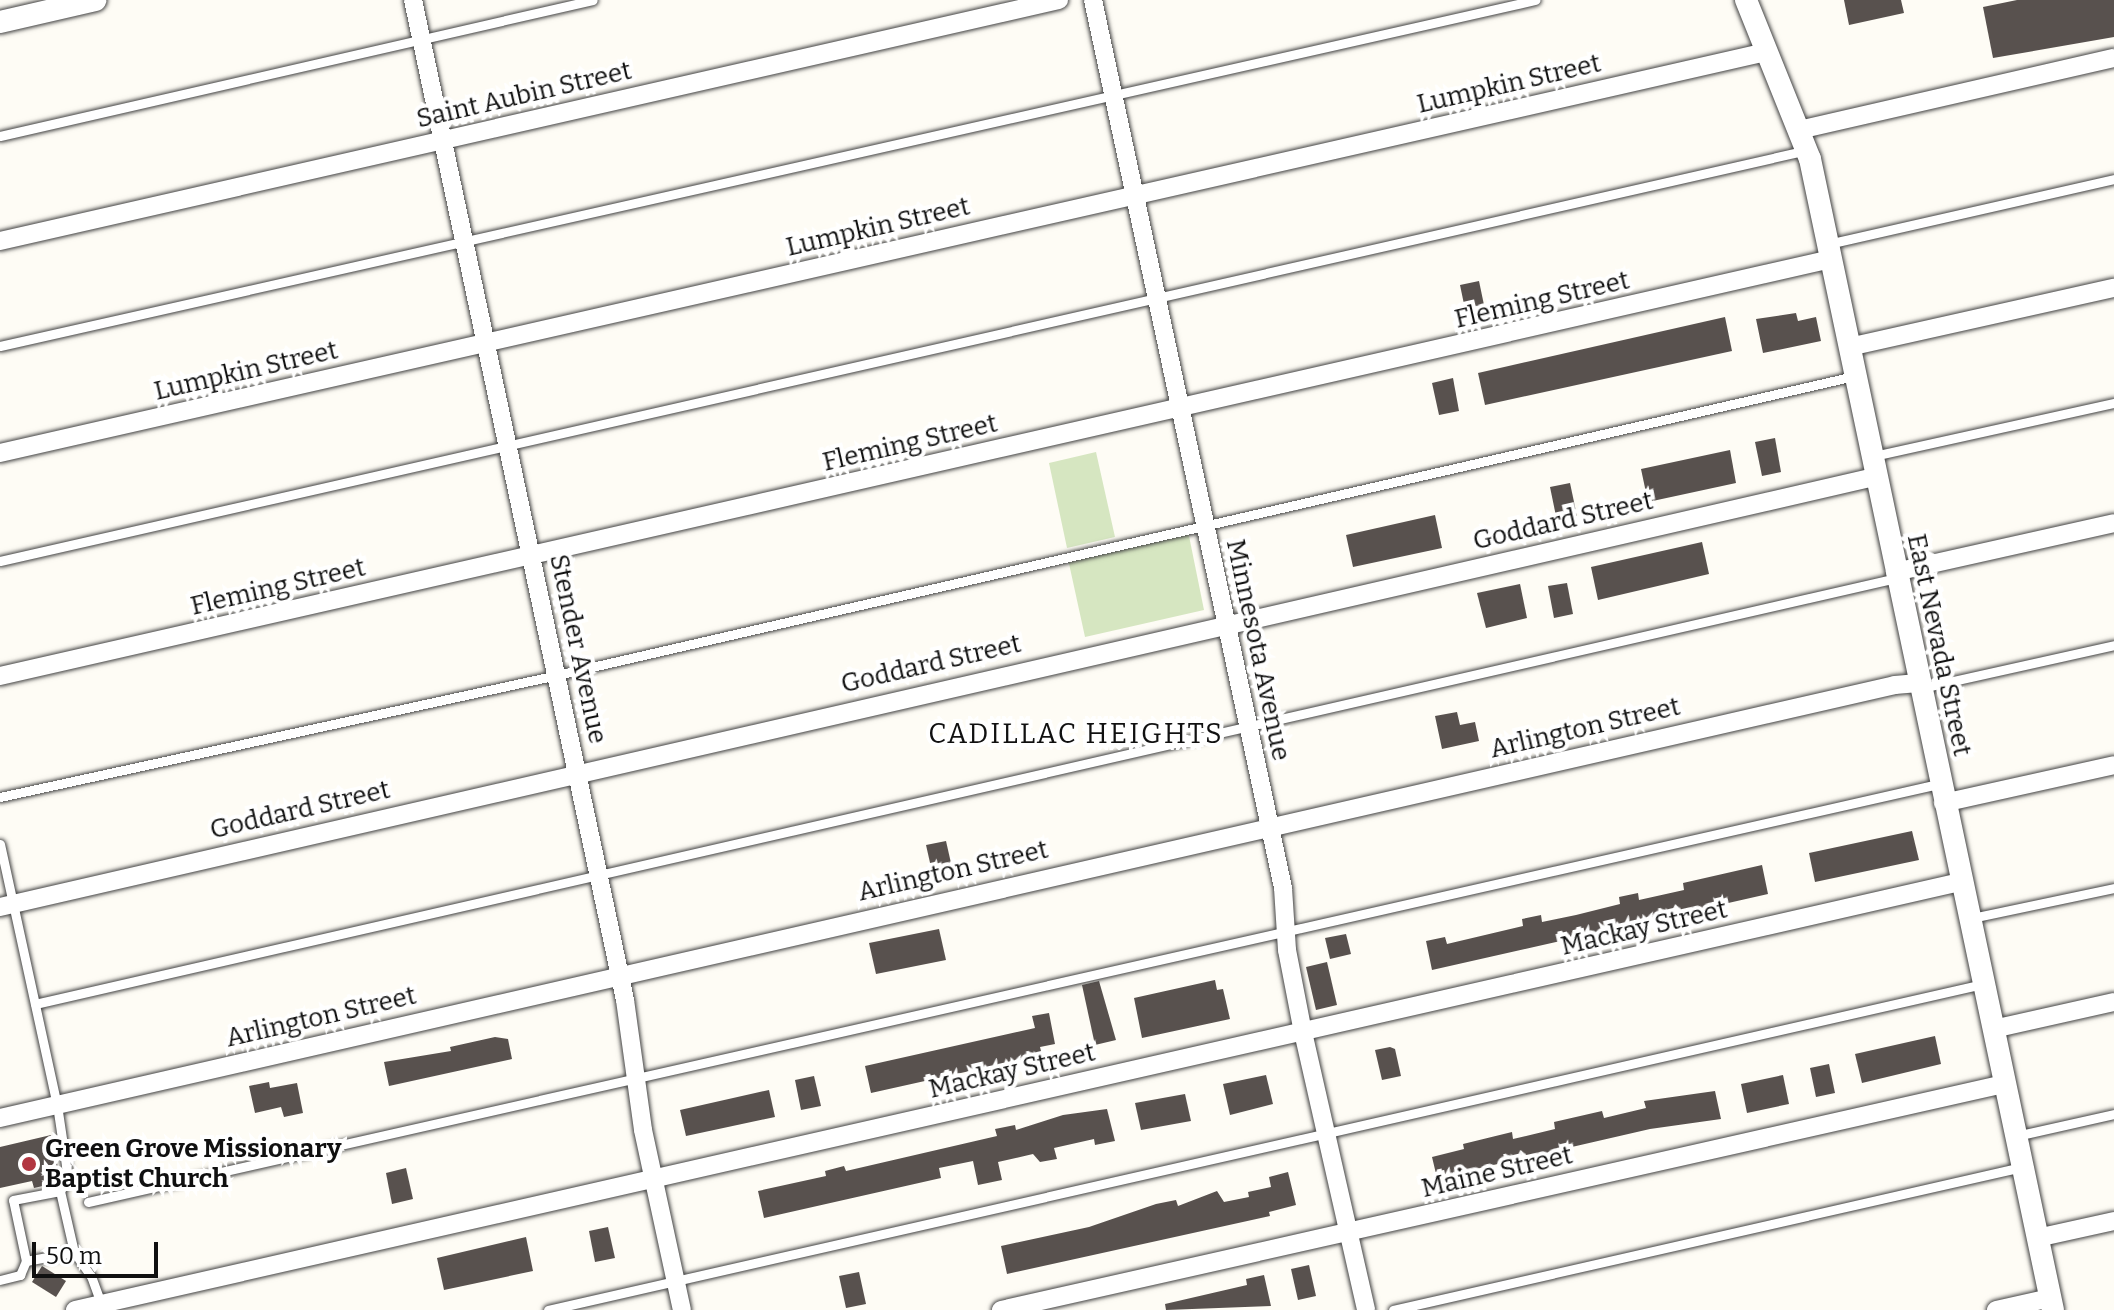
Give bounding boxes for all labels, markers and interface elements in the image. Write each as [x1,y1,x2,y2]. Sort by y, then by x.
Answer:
street label: Lumpkin Street [1414,48,1604,120]
street label: Saint Aubin Street [413,55,635,135]
street label: Lumpkin Street [783,191,973,263]
street label: Fleming Street [1452,265,1632,335]
street label: Lumpkin Street [151,335,341,407]
street label: Fleming Street [820,408,1000,478]
street label: Goddard Street [1470,485,1656,557]
street label: East Nevada Street [1900,531,1978,759]
street label: Minnesota Avenue [1219,537,1297,763]
street label: Stender Avenue [543,551,613,747]
street label: Fleming Street [188,552,368,622]
street label: Goddard Street [838,628,1024,700]
street label: Arlington Street [1487,691,1683,765]
district label: CADILLAC HEIGHTS [928,717,1224,751]
street label: Goddard Street [207,774,393,846]
street label: Arlington Street [855,834,1051,908]
street label: Mackay Street [1558,894,1730,962]
street label: Arlington Street [223,980,419,1054]
street label: Mackay Street [926,1037,1098,1105]
place label: Green Grove Missionary Baptist Church [45,1133,342,1194]
street label: Maine Street [1418,1139,1576,1205]
marker: Green Grove Missionary Baptist Church [20,1155,38,1173]
scale bar [36,1226,162,1276]
text: 50 m [46,1242,102,1270]

